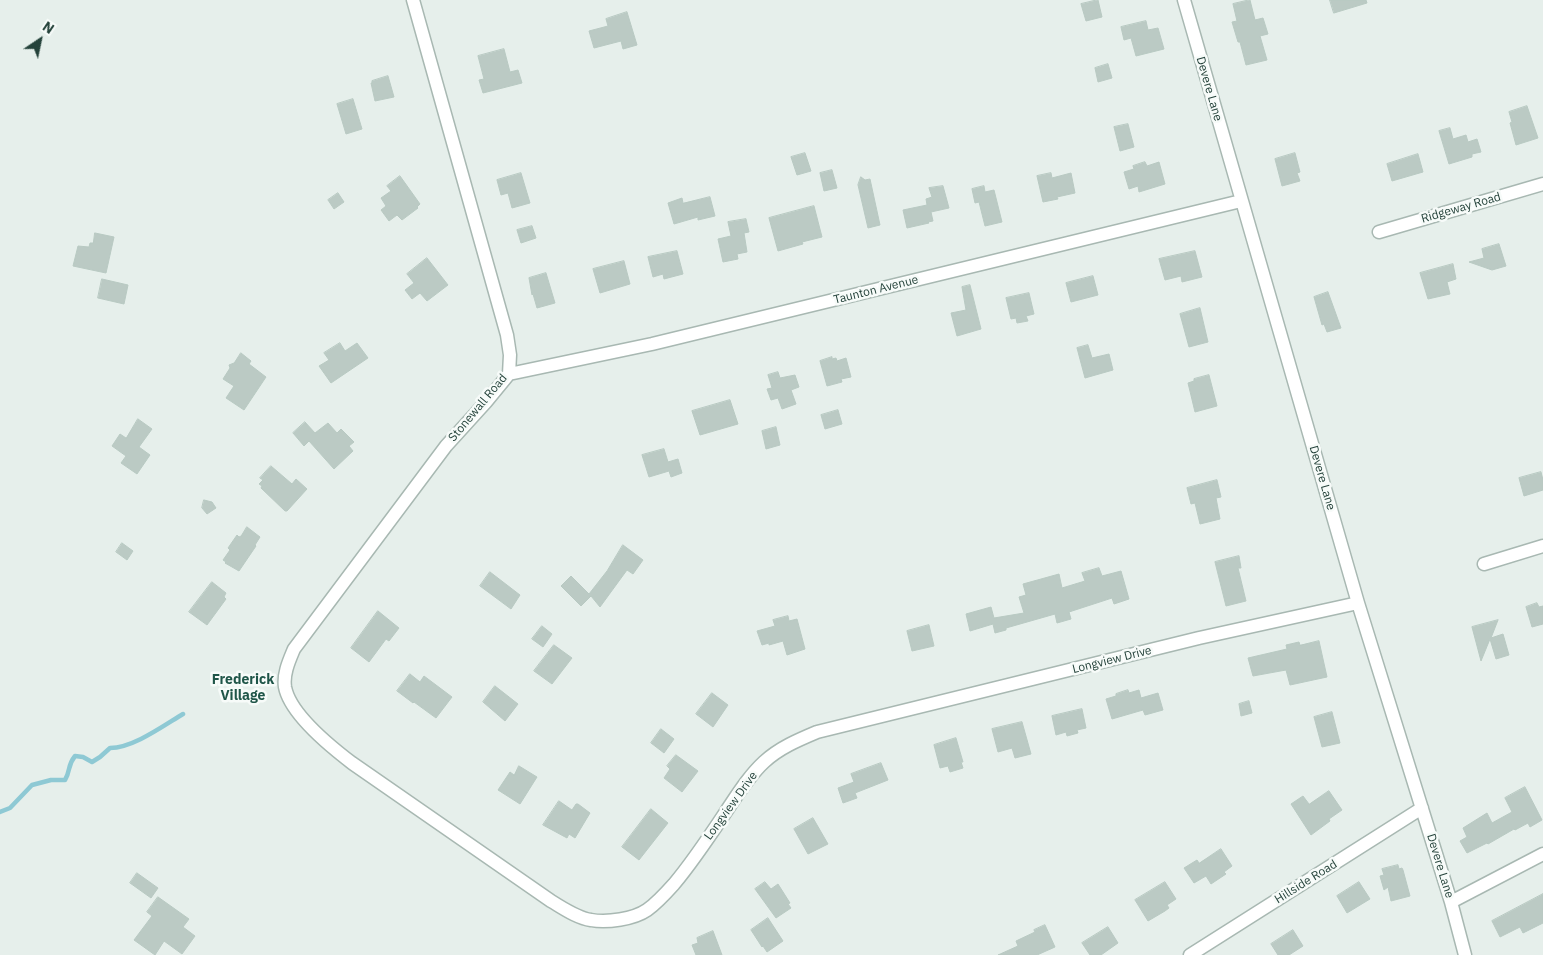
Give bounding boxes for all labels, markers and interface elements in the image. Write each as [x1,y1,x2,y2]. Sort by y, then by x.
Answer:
north arrow [15,15,65,65]
text: N [39,17,58,38]
street label: Devere Lane [1193,55,1225,123]
street label: Ridgeway Road [1419,190,1503,226]
street label: Taunton Avenue [832,273,920,307]
street label: Stonewall Road [446,371,510,445]
street label: Devere Lane [1306,444,1338,512]
street label: Longview Drive [1071,643,1153,677]
district label: Frederick Village [212,672,274,704]
street label: Longview Drive [701,769,761,843]
street label: Devere Lane [1423,832,1457,900]
street label: Hillside Road [1272,857,1340,907]

